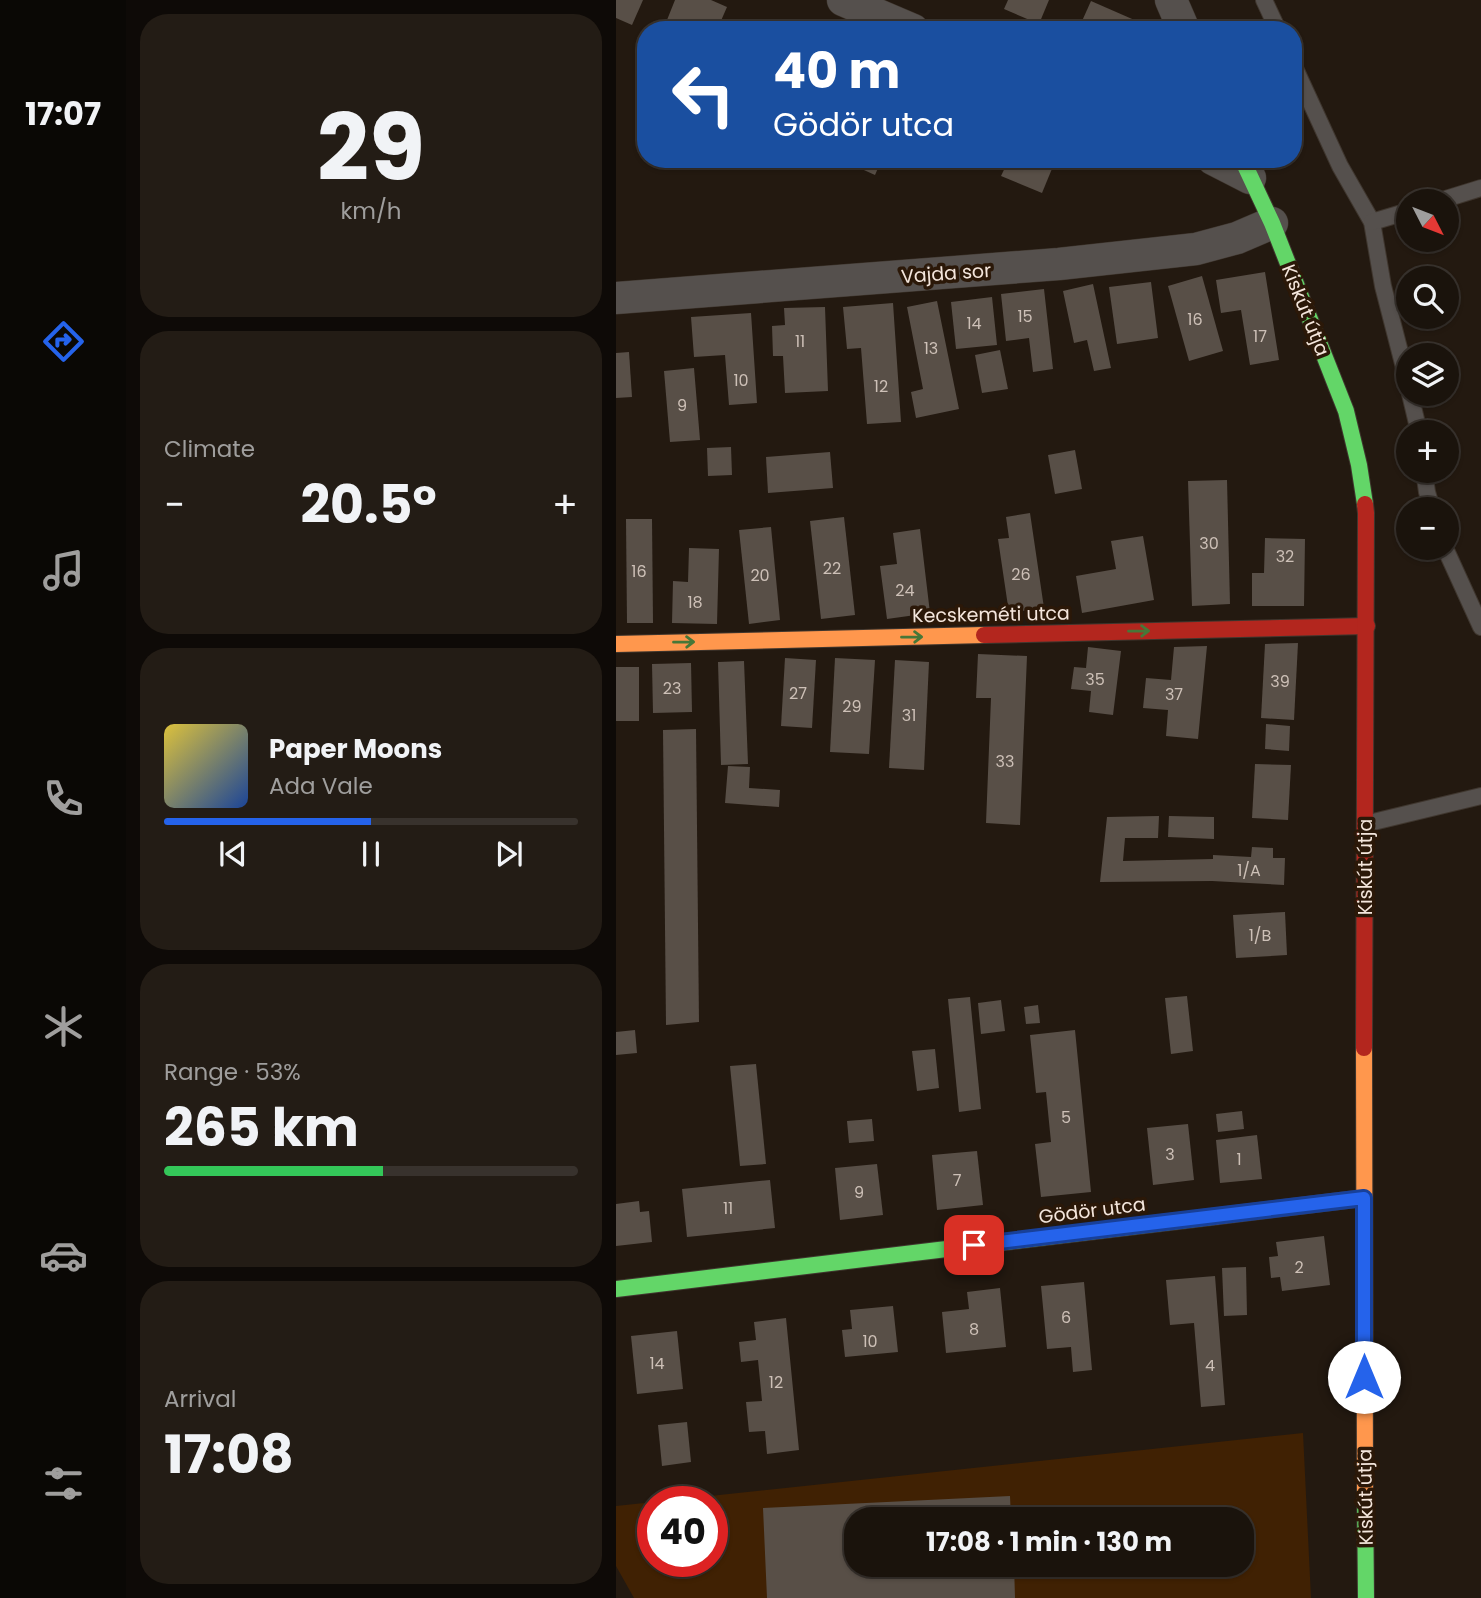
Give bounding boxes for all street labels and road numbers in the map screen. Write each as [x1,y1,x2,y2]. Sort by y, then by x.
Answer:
street label: Vajda sor [900,257,992,290]
street label: Kiskút útja [1275,260,1336,360]
street label: Kecskeméti utca [912,600,1070,629]
street label: Kiskút útja [1352,819,1379,915]
street label: Gödör utca [1037,1191,1147,1230]
street label: Kiskút útja [1351,1448,1380,1545]

